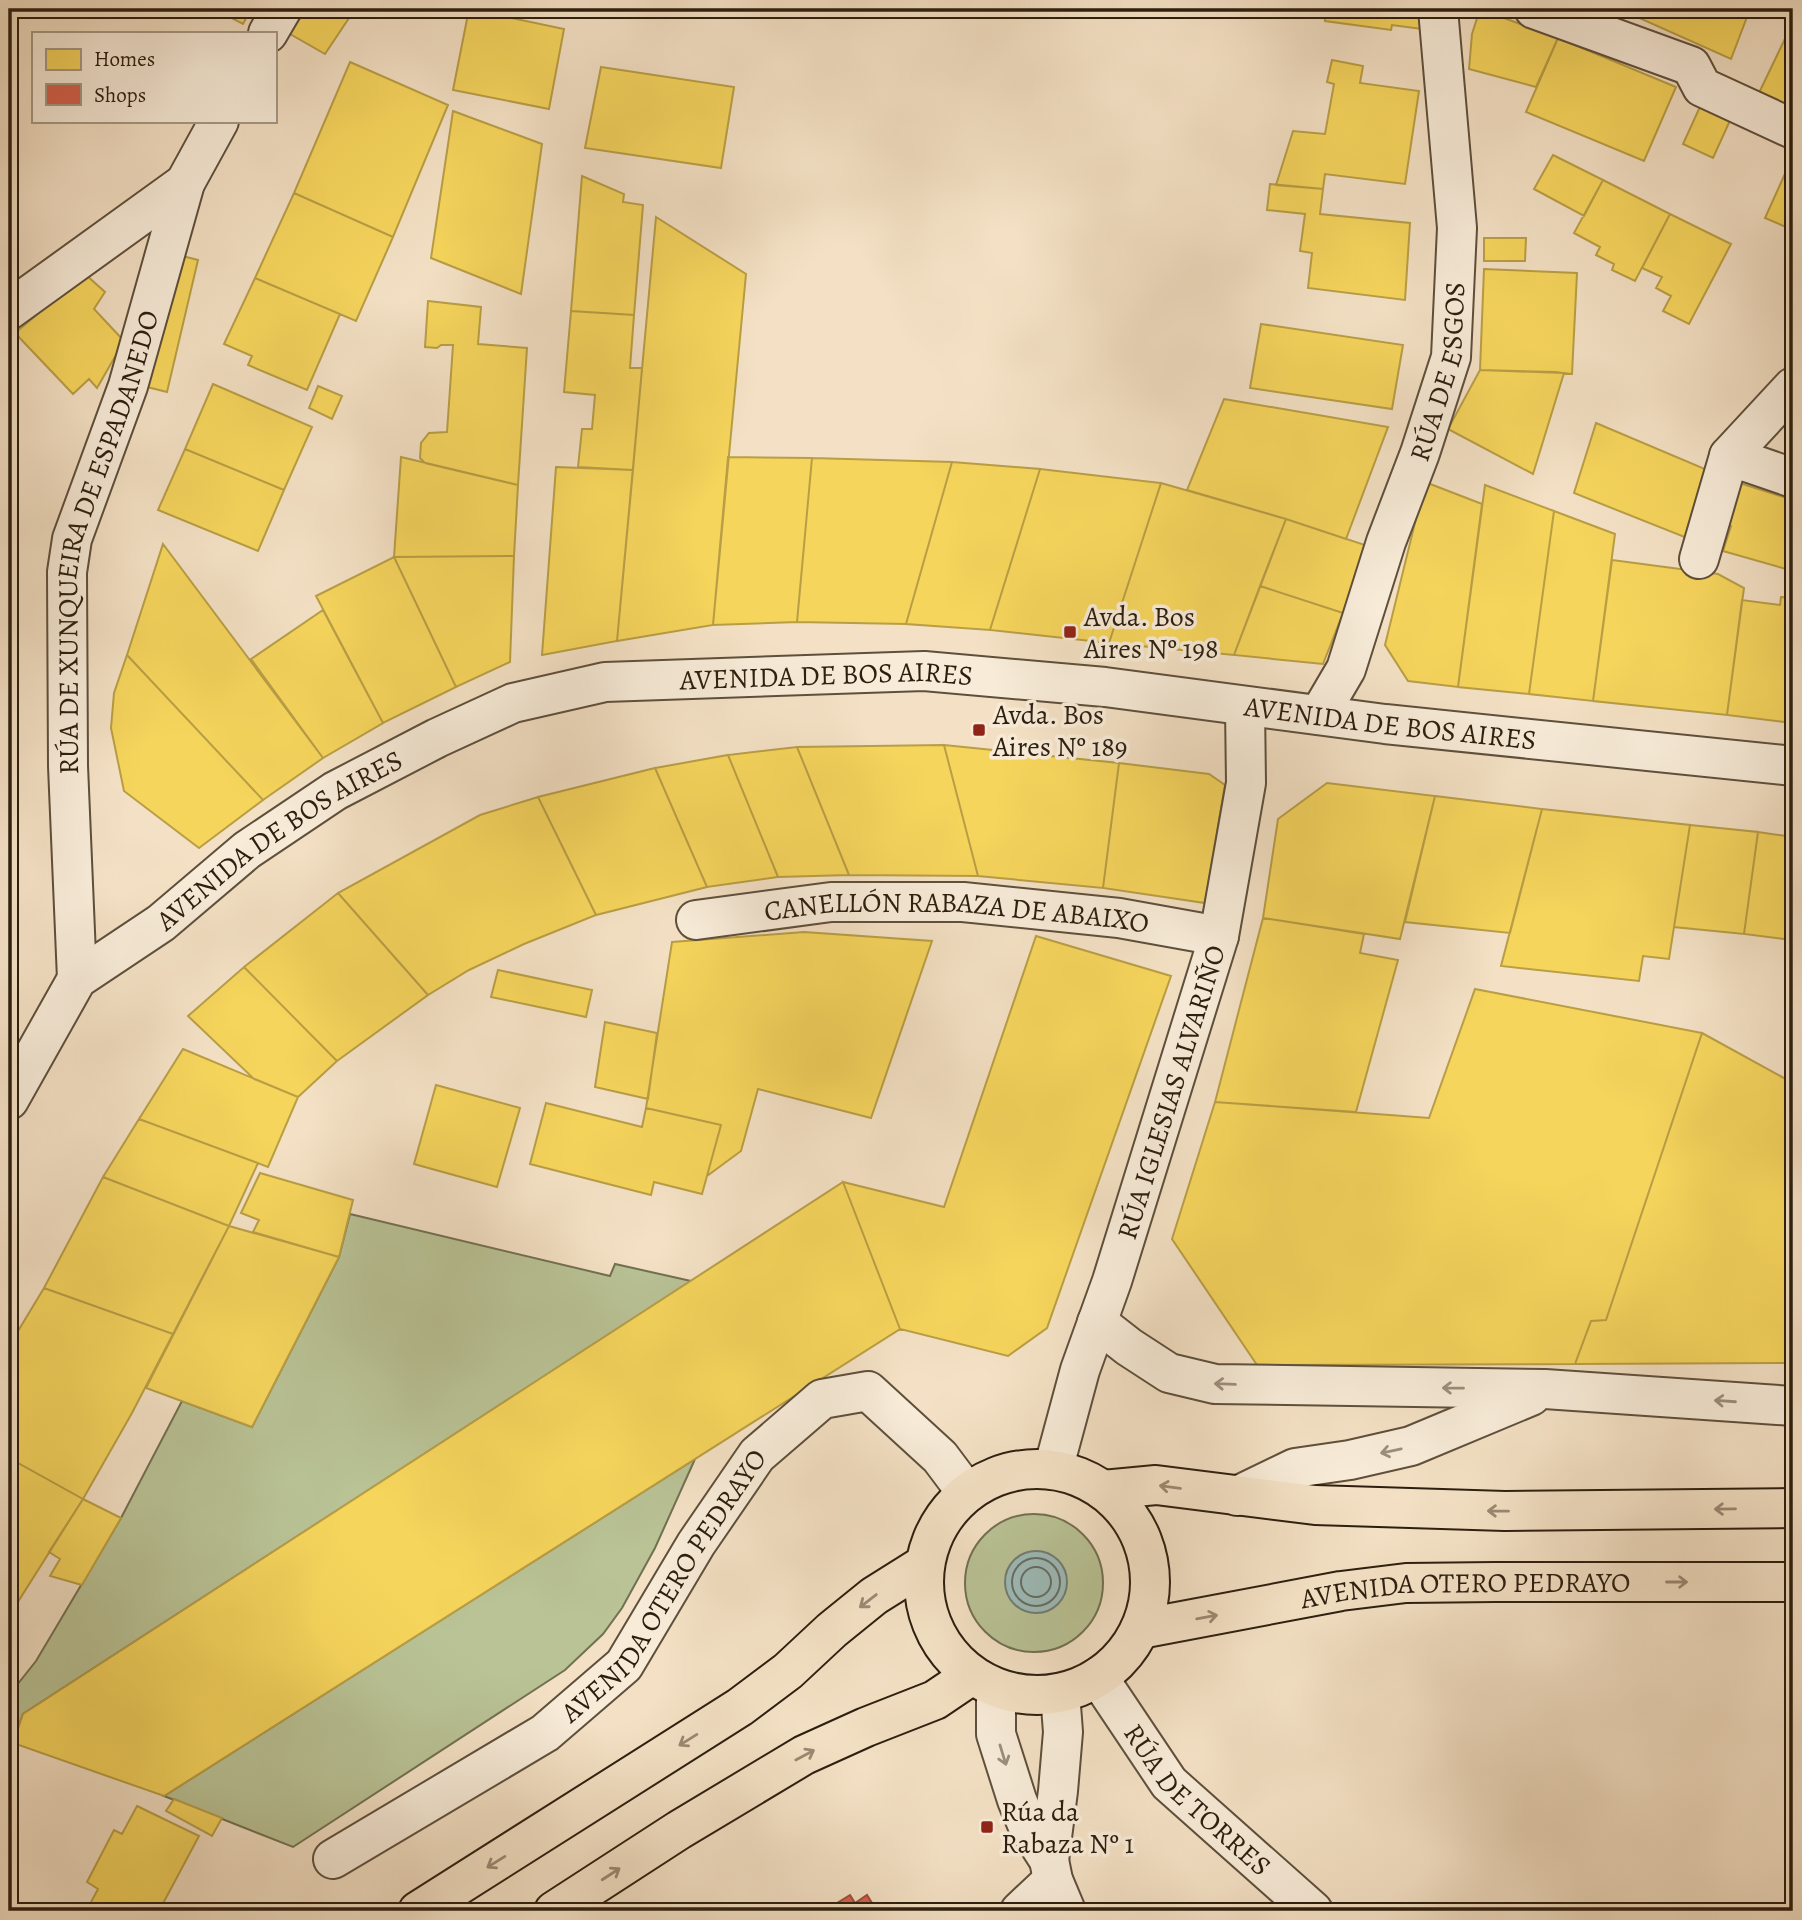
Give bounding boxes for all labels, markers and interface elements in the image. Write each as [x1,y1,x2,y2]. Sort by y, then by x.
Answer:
legend [32,32,276,122]
text: Homes [94,45,155,73]
text: Shops [94,81,146,109]
street label: RÚA DE ESGOS [1401,281,1474,466]
street label: RÚA DE XUNQUEIRA DE ESPADANEDO [48,306,168,775]
place label: Avda. Bos Aires Nº 198 [1083,598,1219,668]
marker: Avda. Bos Aires Nº 198 [1062,624,1078,640]
street label: AVENIDA DE BOS AIRES [678,653,975,699]
street label: AVENIDA DE BOS AIRES [1241,687,1538,759]
place label: Avda. Bos Aires Nº 189 [992,696,1128,766]
marker: Avda. Bos Aires Nº 189 [971,722,987,738]
street label: AVENIDA DE BOS AIRES [147,741,409,940]
street label: CANELLÓN RABAZA DE ABAIXO [762,883,1152,943]
street label: RÚA IGLESIAS ALVARIÑO [1108,941,1235,1244]
one-way arrow [1214,1378,1237,1391]
one-way arrow [1441,1381,1464,1394]
one-way arrow [1714,1394,1737,1407]
street label: AVENIDA OTERO PEDRAYO [552,1442,776,1732]
one-way arrow [1380,1444,1403,1458]
one-way arrow [1159,1480,1182,1493]
one-way arrow [1714,1502,1737,1516]
one-way arrow [1486,1504,1509,1517]
street label: AVENIDA OTERO PEDRAYO [1296,1564,1630,1618]
one-way arrow [1665,1575,1688,1589]
one-way arrow [859,1594,878,1609]
one-way arrow [1195,1609,1218,1623]
street label: RÚA DE TORRES [1114,1716,1279,1885]
one-way arrow [679,1734,699,1748]
one-way arrow [997,1744,1010,1766]
one-way arrow [794,1748,815,1761]
place label: Rúa da Rabaza Nº 1 [1001,1793,1134,1863]
marker: Rúa da Rabaza Nº 1 [979,1819,995,1835]
one-way arrow [487,1855,507,1869]
one-way arrow [601,1867,620,1882]

